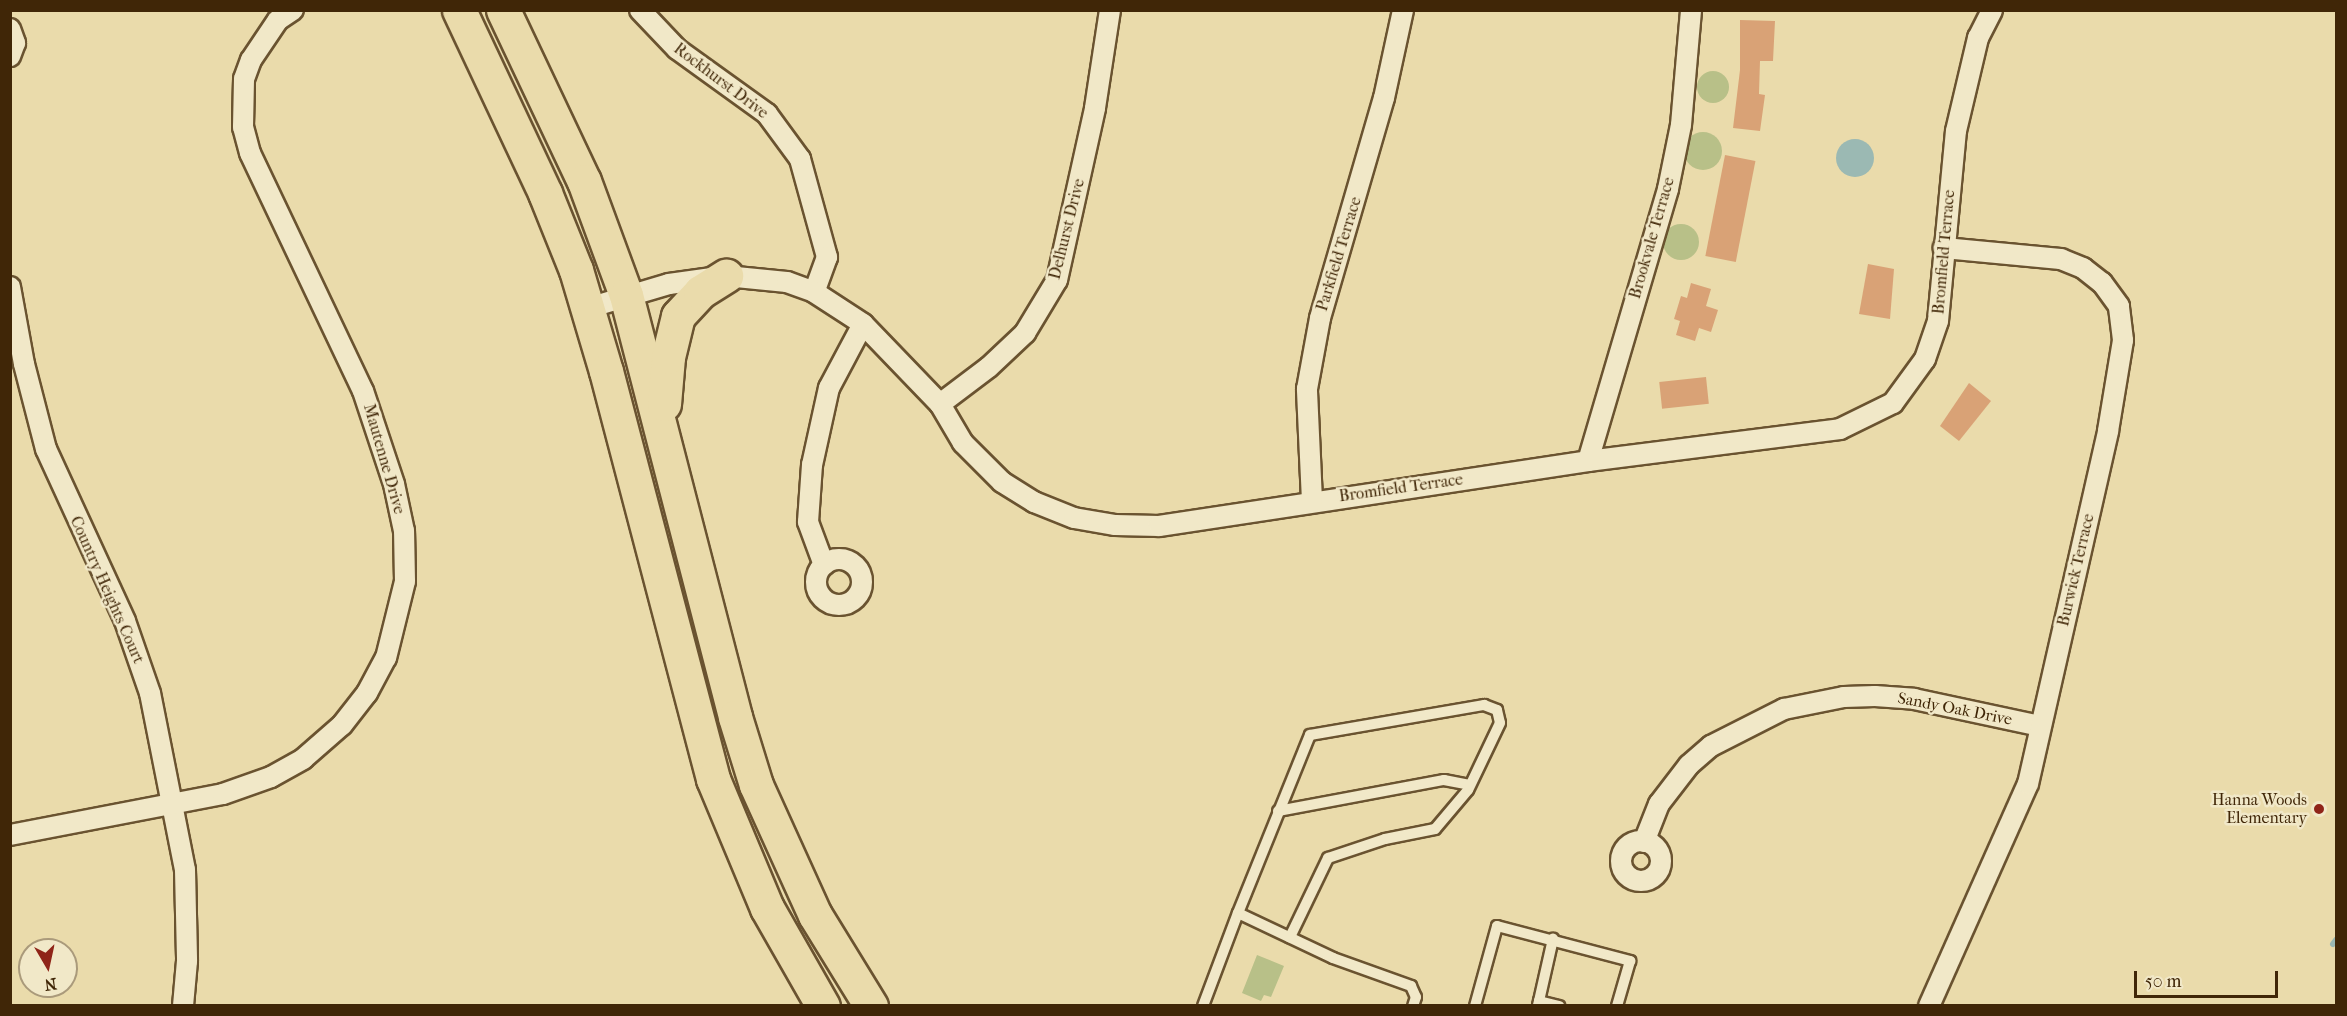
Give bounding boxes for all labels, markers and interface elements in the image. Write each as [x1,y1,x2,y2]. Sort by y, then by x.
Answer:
street label: Rockhurst Drive [670,39,772,123]
street label: Brookvale Terrace [1625,175,1679,301]
street label: Delhurst Drive [1045,177,1089,281]
street label: Bromfield Terrace [1929,189,1959,315]
street label: Parkfield Terrace [1313,195,1365,313]
street label: Mautenne Drive [359,402,409,516]
street label: Bromfield Terrace [1338,470,1464,506]
street label: Burwick Terrace [2054,512,2098,628]
street label: Country Heights Court [66,513,148,667]
street label: Sandy Oak Drive [1896,688,2014,730]
place label: Hanna Woods Elementary [2212,790,2307,828]
marker: Hanna Woods Elementary [2312,802,2326,816]
north arrow [18,938,78,998]
scale bar [2137,959,2281,997]
text: 50 m [2145,971,2181,992]
text: N [43,974,58,995]

